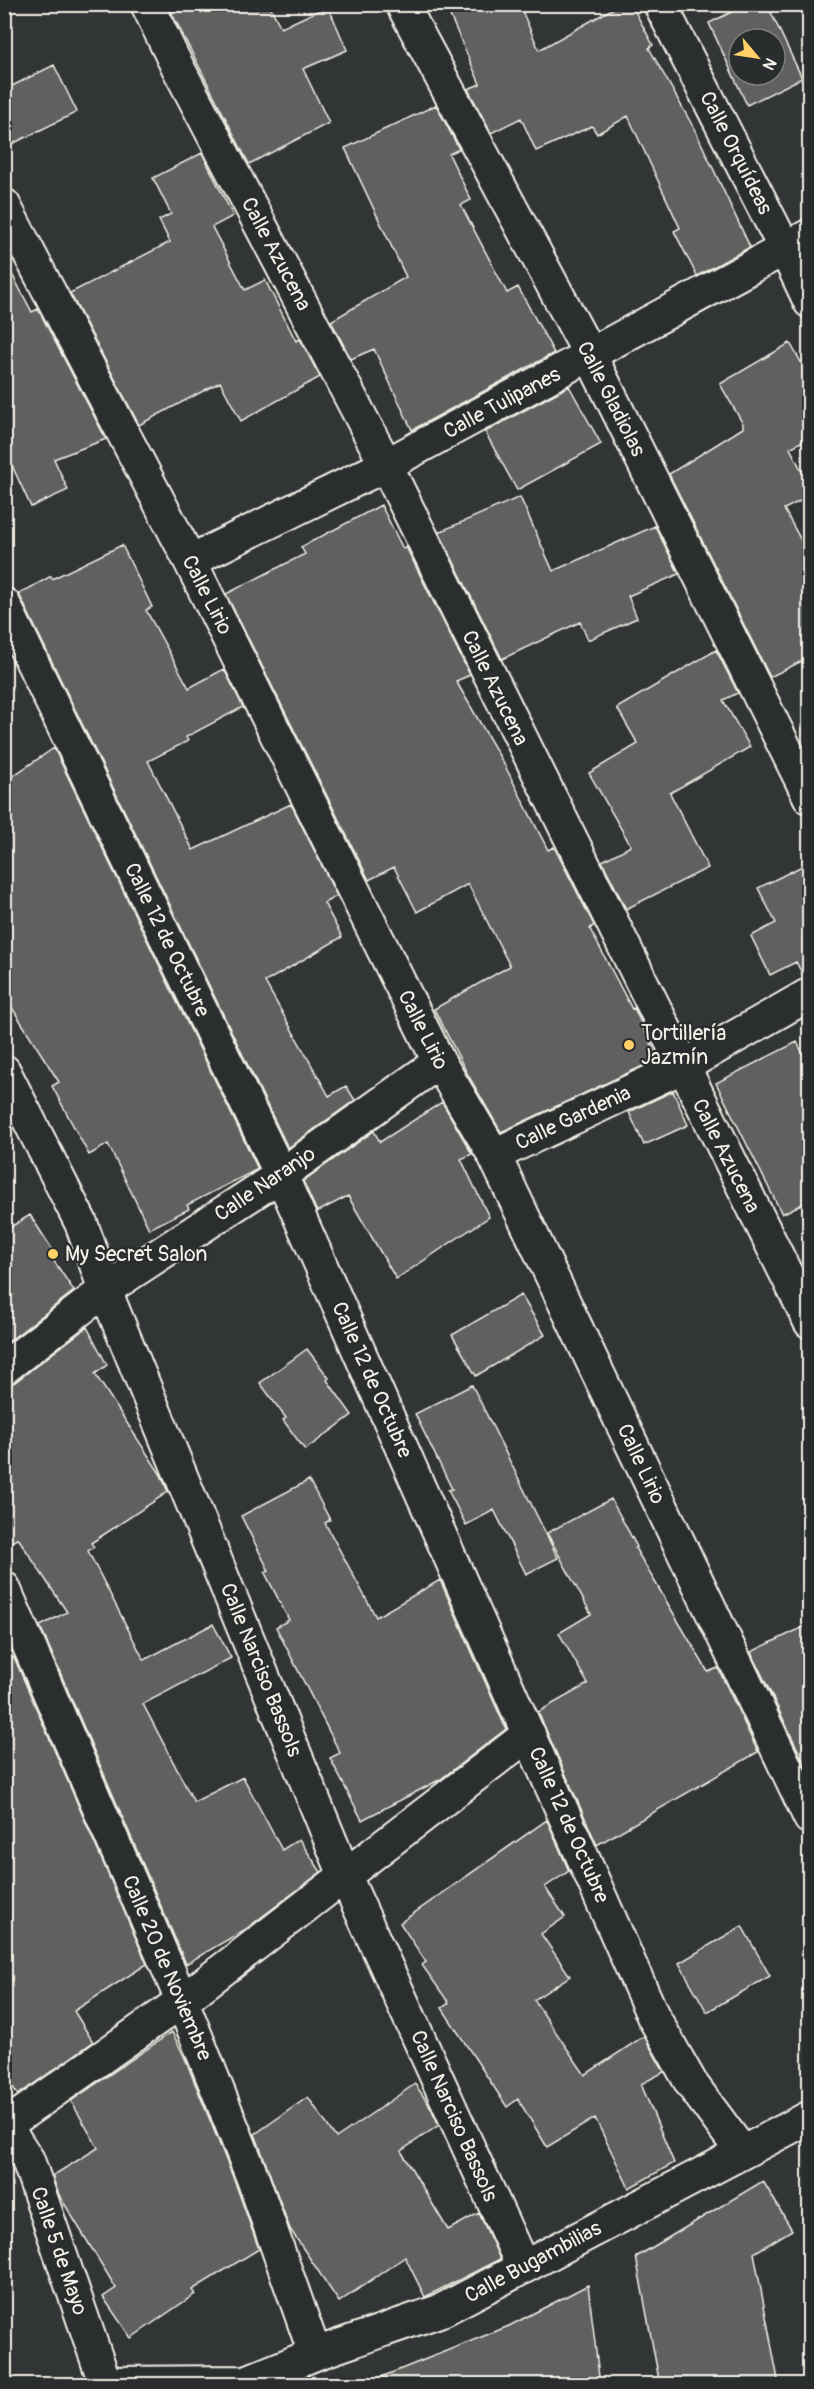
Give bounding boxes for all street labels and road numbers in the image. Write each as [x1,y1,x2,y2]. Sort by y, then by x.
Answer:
street label: Calle Orquídeas [693,87,779,220]
street label: Calle Azucena [235,193,317,315]
street label: Calle Gladiolas [570,337,652,462]
street label: Calle Tulipanes [439,361,566,445]
street label: Calle Lirio [176,551,238,639]
street label: Calle Azucena [456,626,534,750]
street label: Calle 12 de Octubre [118,858,216,1022]
street label: Calle Lirio [392,986,454,1074]
street label: Calle Gardenia [511,1080,635,1156]
street label: Calle Azucena [686,1094,766,1218]
street label: Calle Naranjo [209,1140,321,1228]
street label: Calle 12 de Octubre [325,1298,419,1463]
street label: Calle Lirio [611,1419,671,1509]
street label: Calle Narciso Bassols [214,1579,308,1761]
street label: Calle 12 de Octubre [522,1743,616,1908]
street label: Calle 20 de Noviembre [116,1871,219,2065]
street label: Calle Narciso Bassols [404,2026,504,2206]
street label: Calle 5 de Mayo [24,2183,94,2319]
street label: Calle Bugambilias [460,2214,607,2309]

